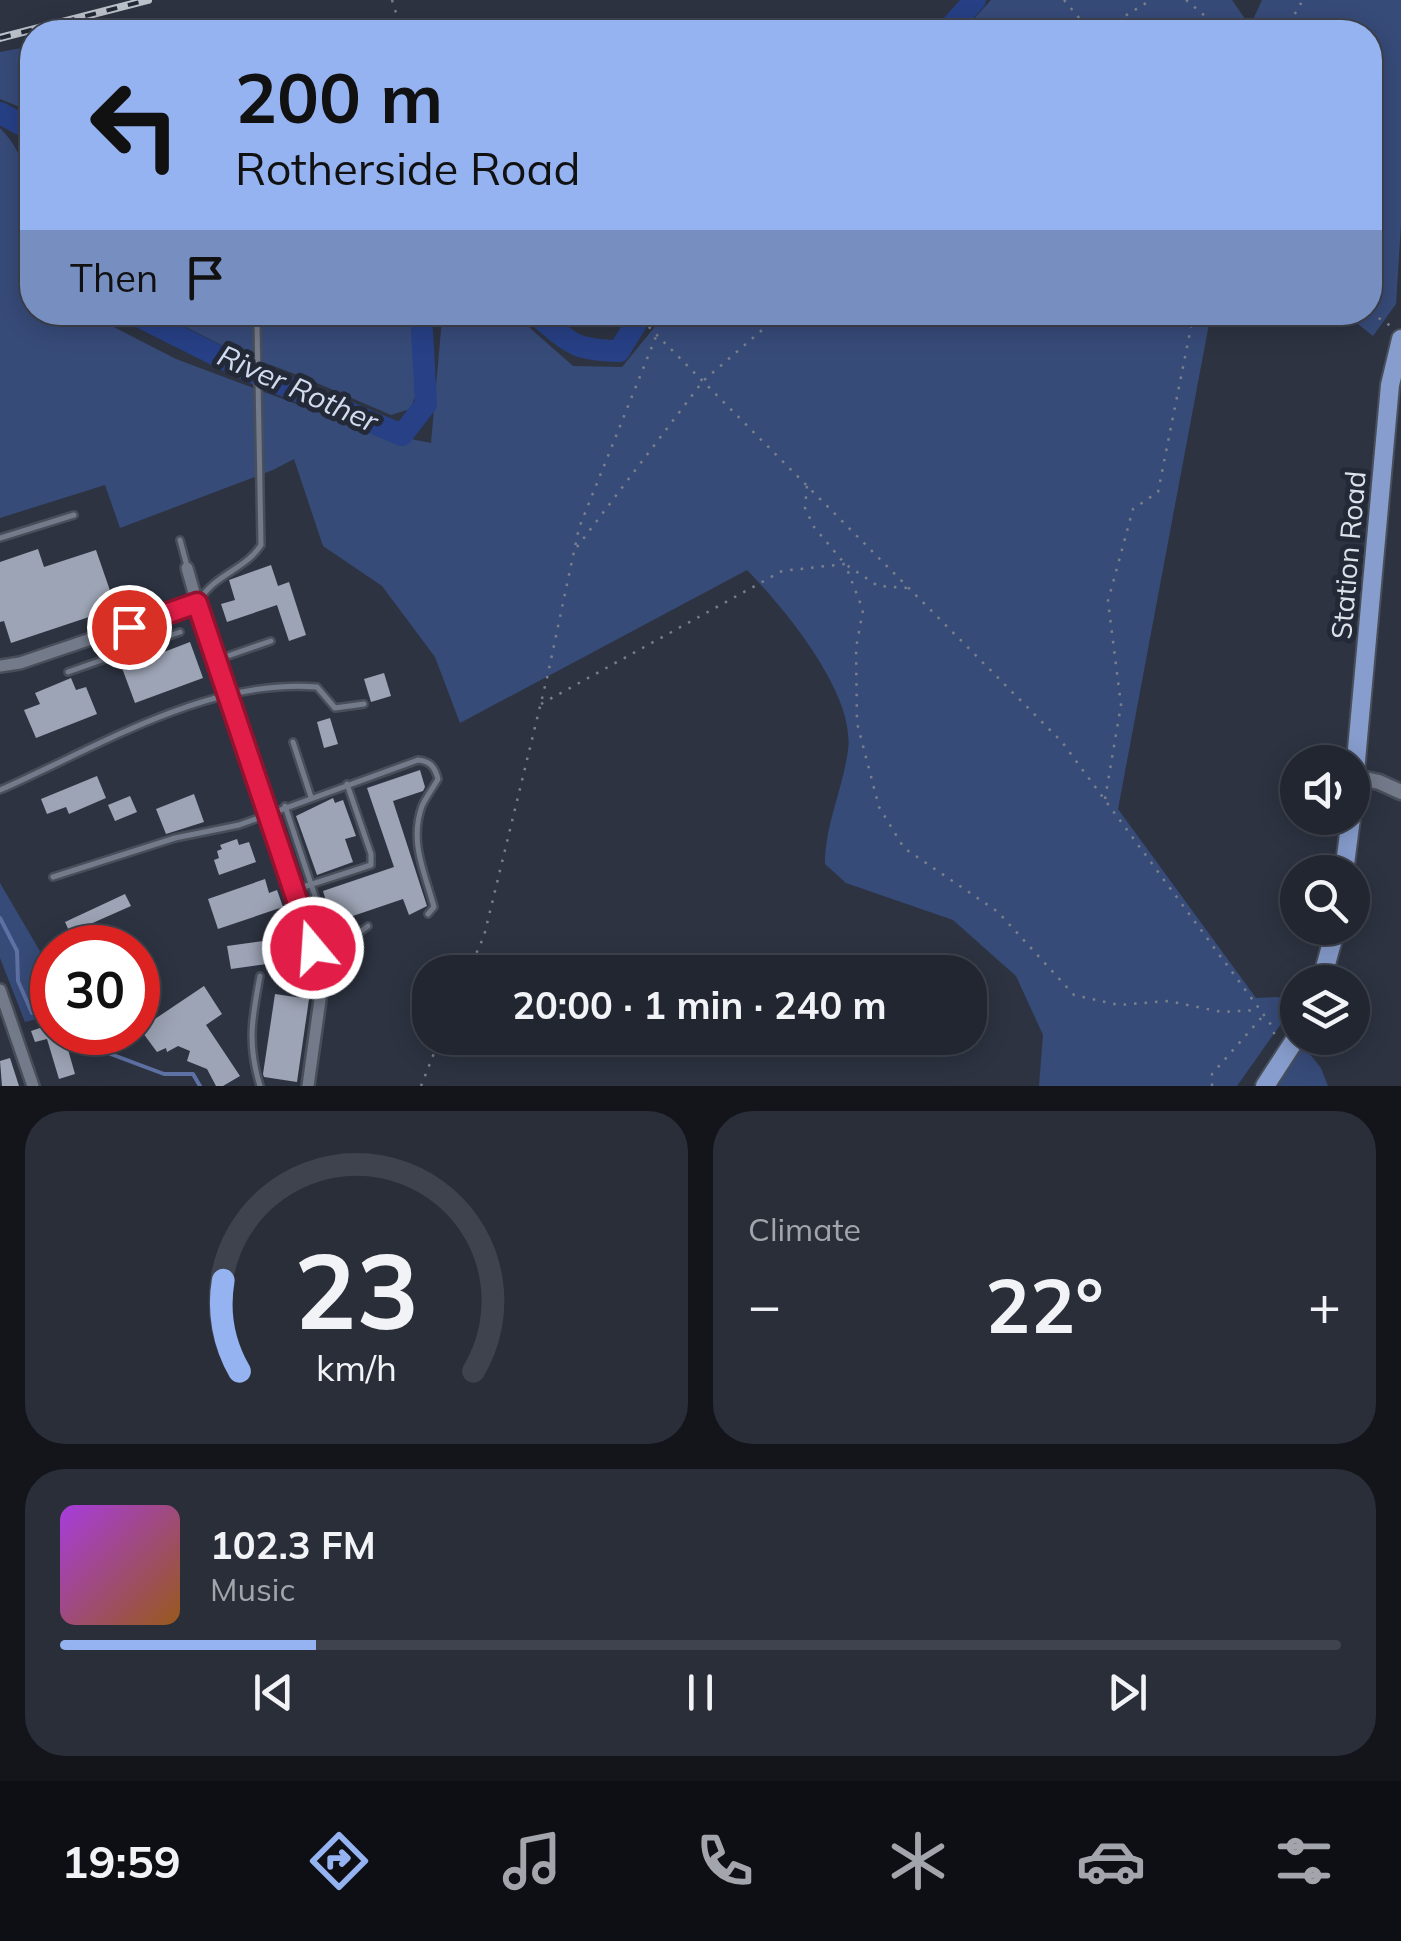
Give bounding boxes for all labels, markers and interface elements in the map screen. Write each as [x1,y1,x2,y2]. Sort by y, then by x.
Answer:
text: 200 m [235,53,443,141]
icon: left [70,60,200,190]
text: Rotherside Road [235,140,580,196]
icon: arrive [178,250,233,305]
text: Then [70,254,158,302]
water label: River Rother [212,336,385,441]
street label: Station Road [1323,469,1373,641]
pin [87,585,172,670]
icon: arrive [102,600,157,655]
map controls [1280,745,1370,1055]
button: sound [1280,745,1370,835]
button: search [1280,855,1370,945]
position arrow [261,896,365,1000]
speed limit sign: 30 [30,925,160,1055]
button: layers [1280,965,1370,1055]
text: 20:00 · 1 min · 240 m [512,981,887,1029]
text: Climate [748,1209,861,1249]
text: 23 [294,1224,419,1355]
text: 22° [985,1258,1104,1352]
text: − [748,1270,781,1339]
text: + [1308,1270,1341,1339]
text: km/h [316,1345,397,1390]
text: 102.3 FM [210,1521,376,1569]
text: Music [210,1569,295,1609]
icon: previous [246,1665,301,1720]
icon: pause [673,1665,728,1720]
icon: next [1100,1665,1155,1720]
icon: directions [304,1826,374,1896]
icon: music [497,1826,567,1896]
icon: phone [690,1826,760,1896]
icon: climate [883,1826,953,1896]
icon: car [1076,1826,1146,1896]
icon: filters [1269,1826,1339,1896]
text: 19:59 [62,1833,181,1889]

